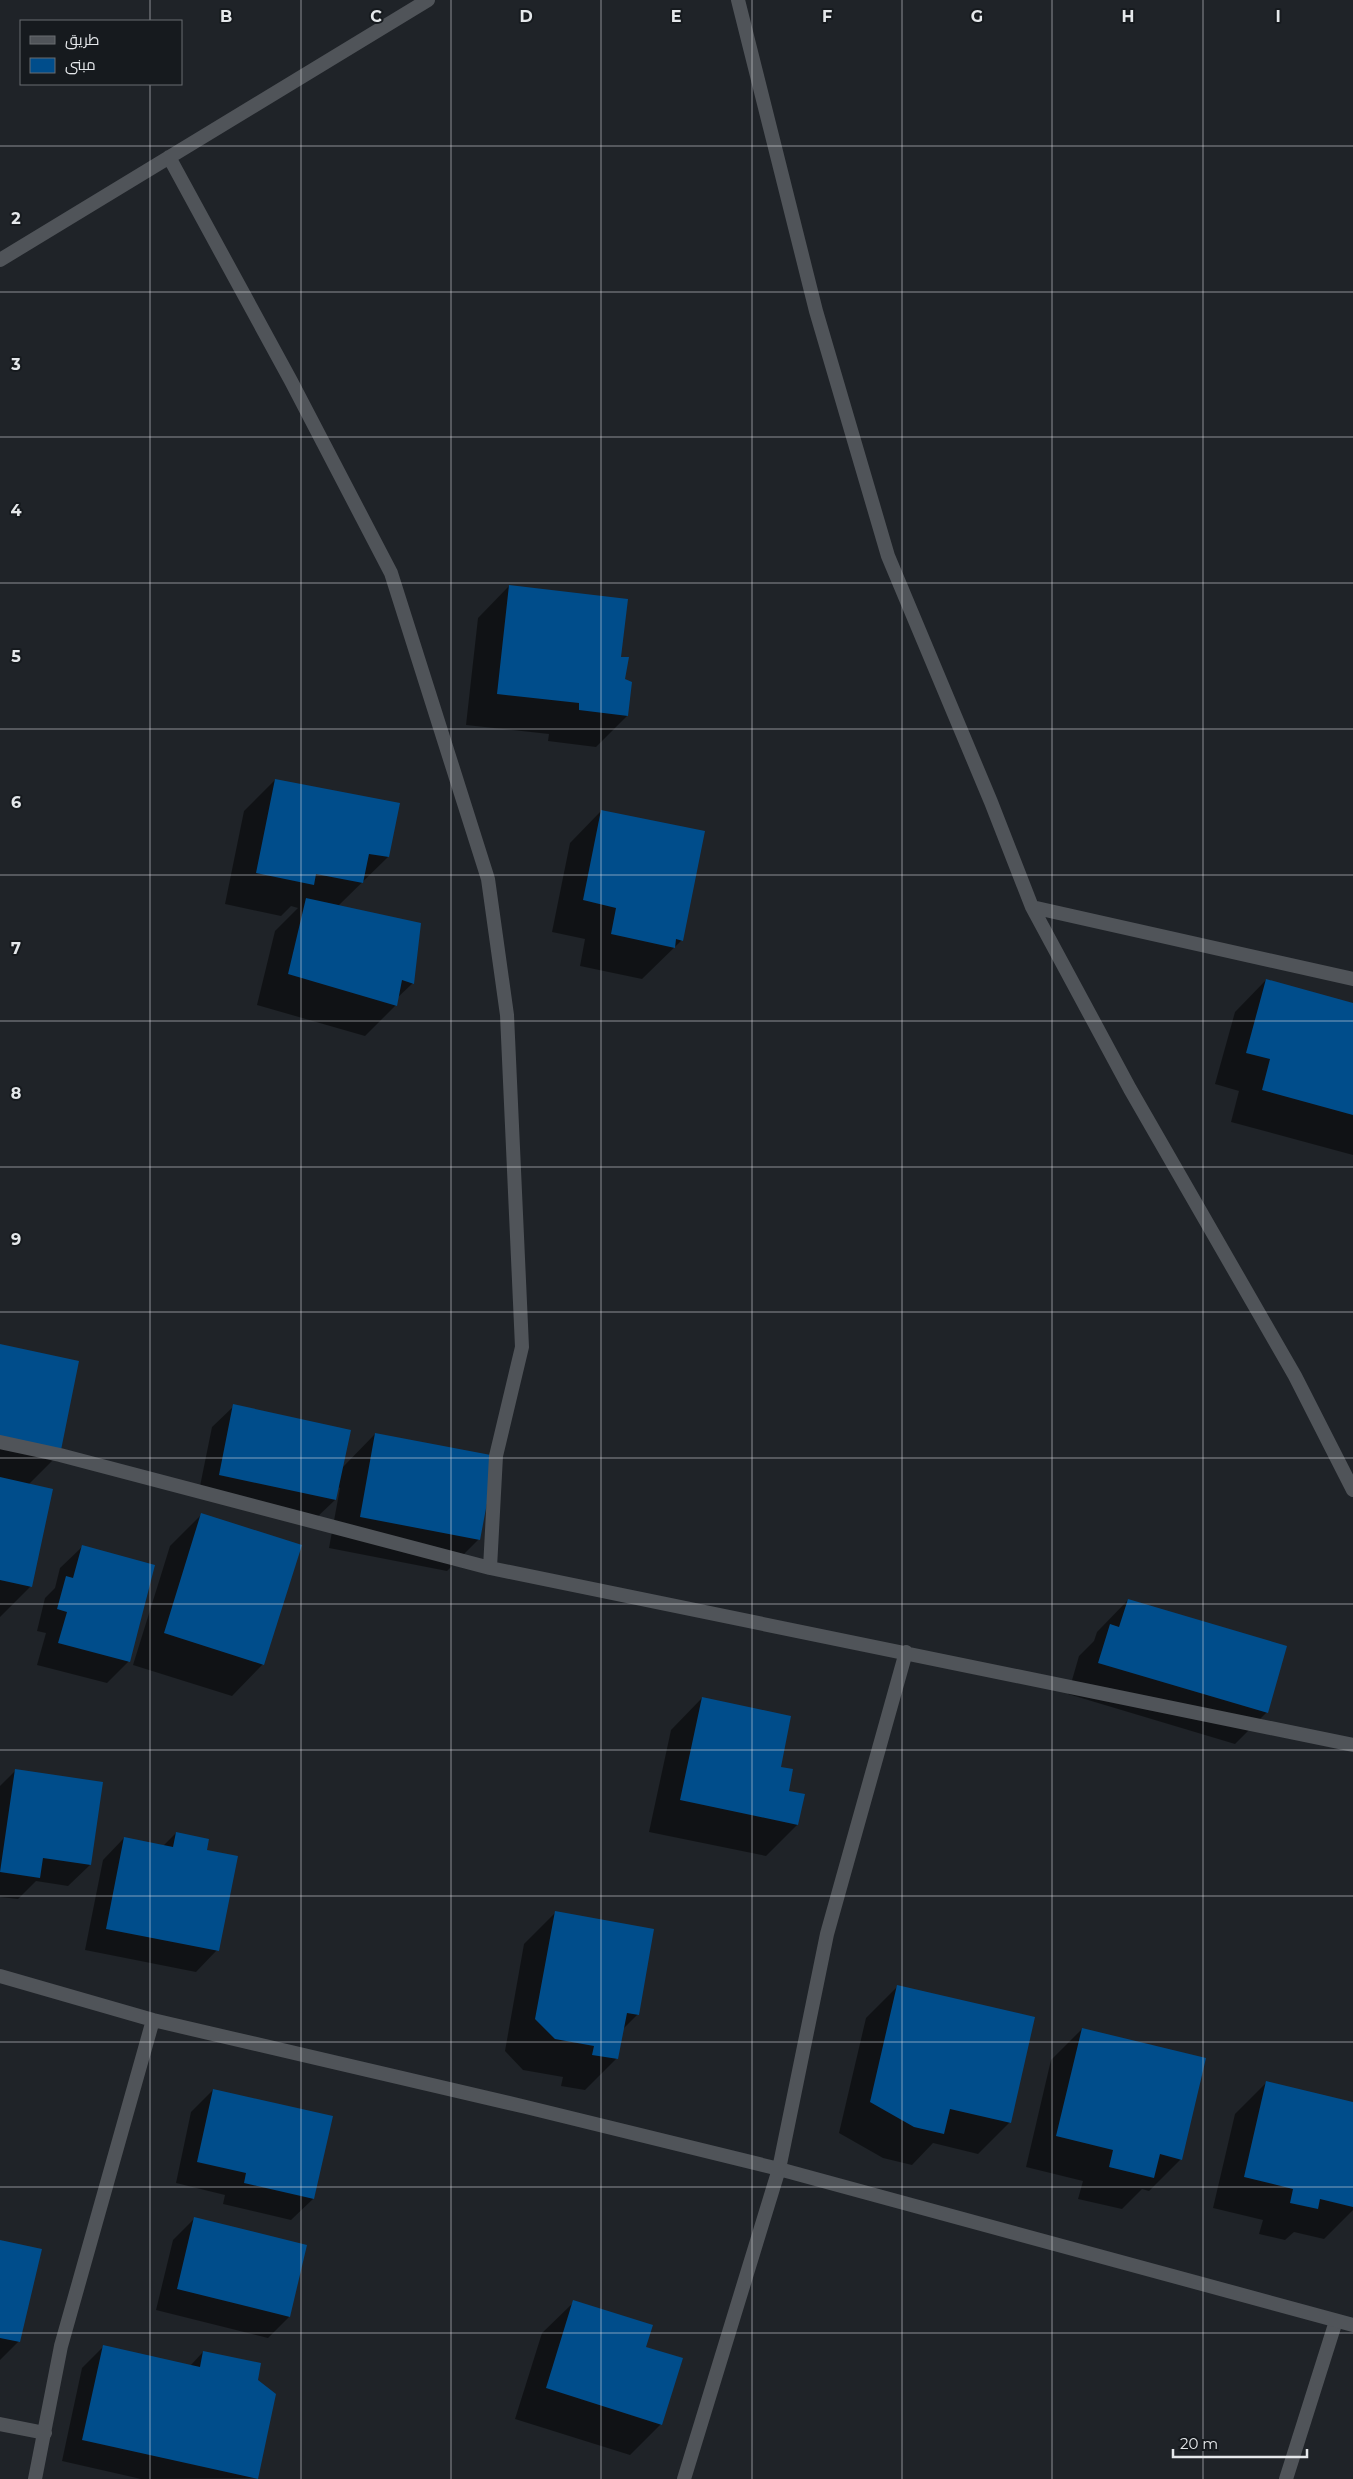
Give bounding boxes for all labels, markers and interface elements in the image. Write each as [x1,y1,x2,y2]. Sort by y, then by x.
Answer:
text: B [220,7,232,26]
text: C [370,7,382,26]
text: D [519,7,533,26]
text: E [671,7,681,26]
text: F [822,7,832,26]
text: G [971,7,983,26]
text: H [1122,7,1134,26]
text: I [1275,7,1281,26]
legend [20,20,182,85]
text: طريق [65,30,99,50]
text: مبنى [65,55,96,75]
text: 2 [11,209,21,228]
text: 3 [10,355,21,374]
text: 4 [10,501,22,520]
text: 5 [11,647,21,666]
text: 6 [11,793,21,812]
text: 7 [11,939,21,958]
text: 8 [11,1084,21,1103]
text: 9 [11,1230,21,1249]
scale bar [1173,2426,1307,2458]
text: 20 m [1180,2434,1218,2453]

